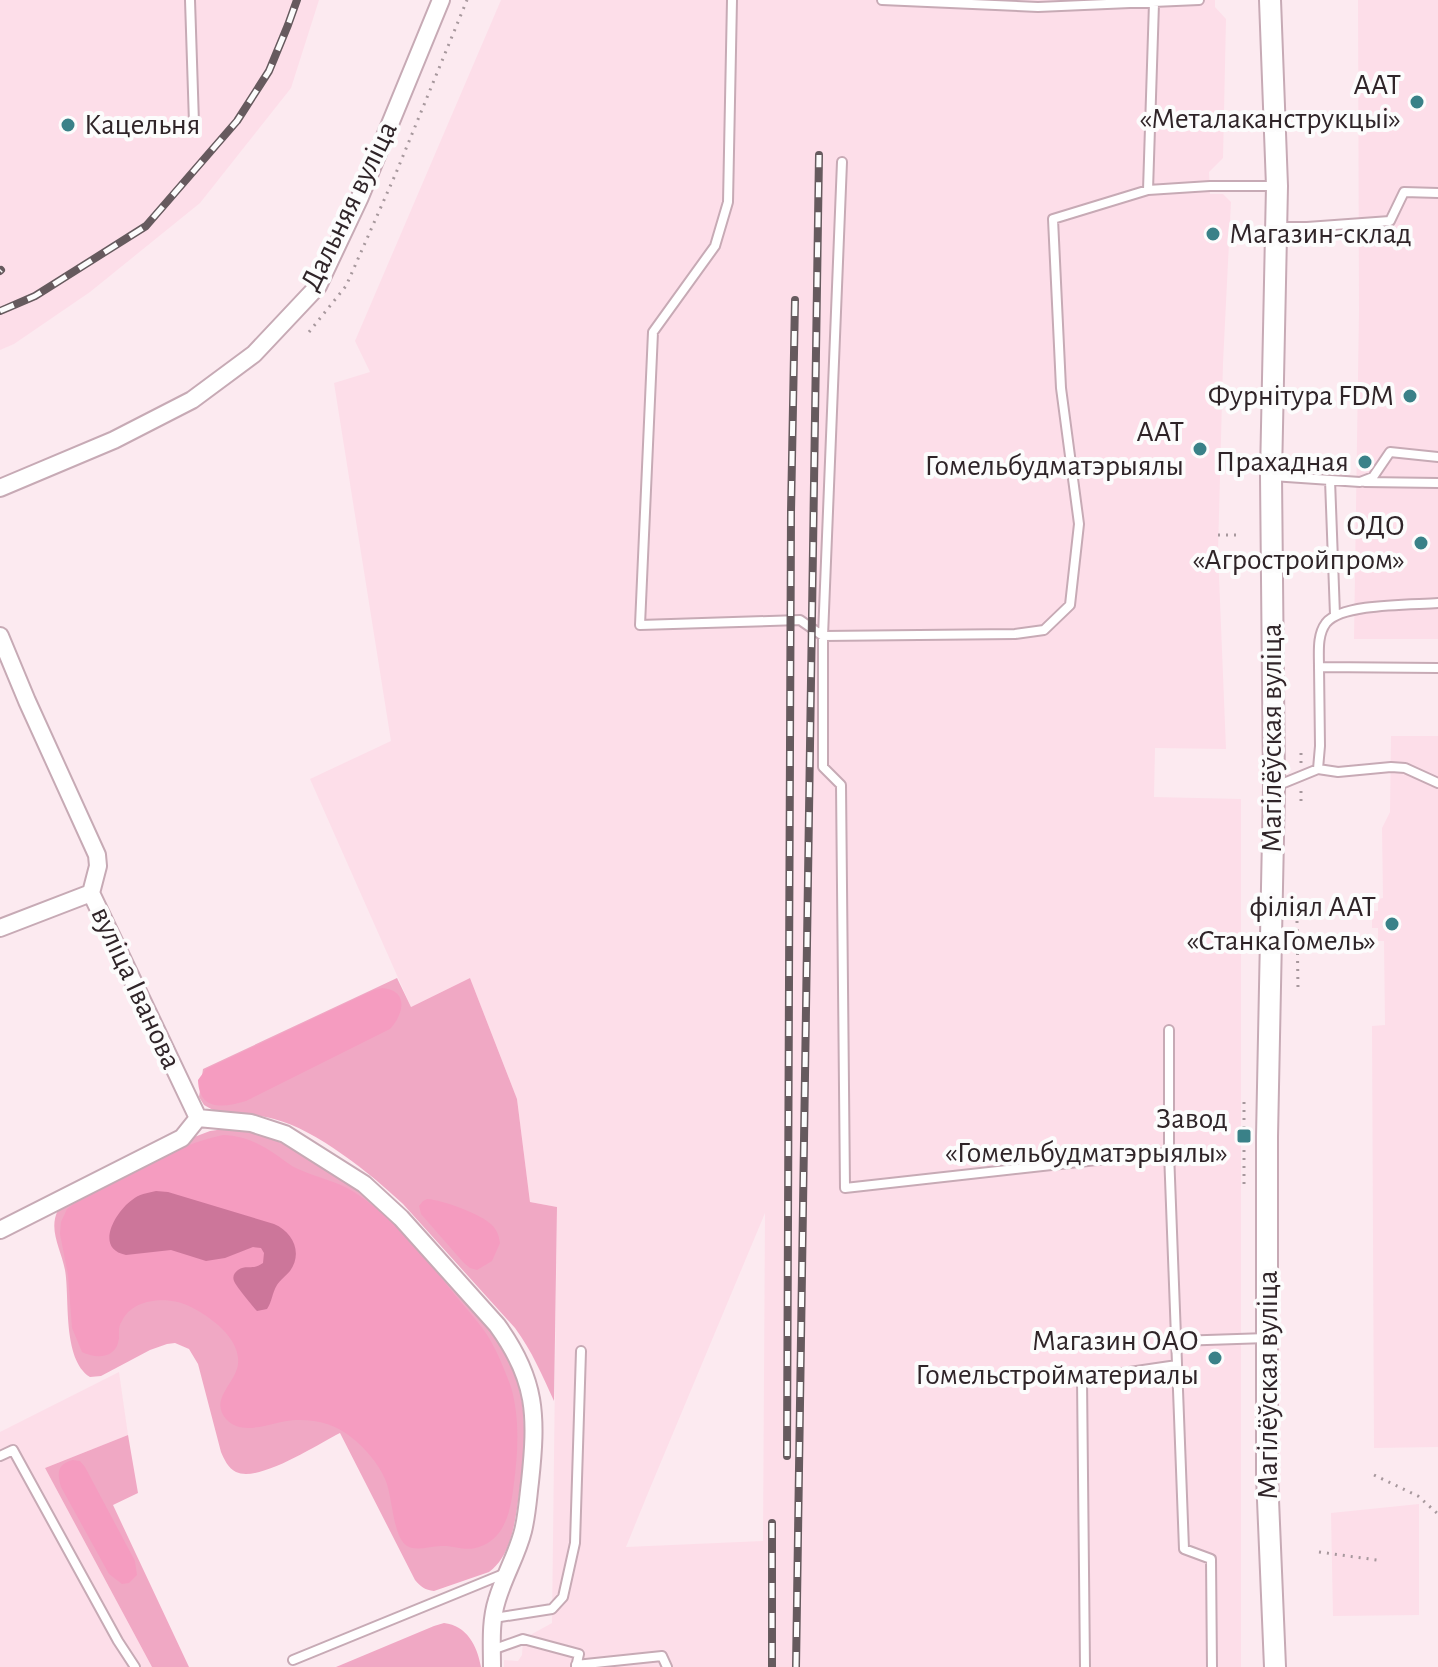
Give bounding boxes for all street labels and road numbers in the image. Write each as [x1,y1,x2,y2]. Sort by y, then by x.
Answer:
street label: Дальняя вуліца [295,117,403,295]
street label: Магілёўская вуліца [1257,623,1287,853]
street label: вуліца Іванова [85,902,187,1074]
street label: Магілёўская вуліца [1253,1270,1283,1500]

